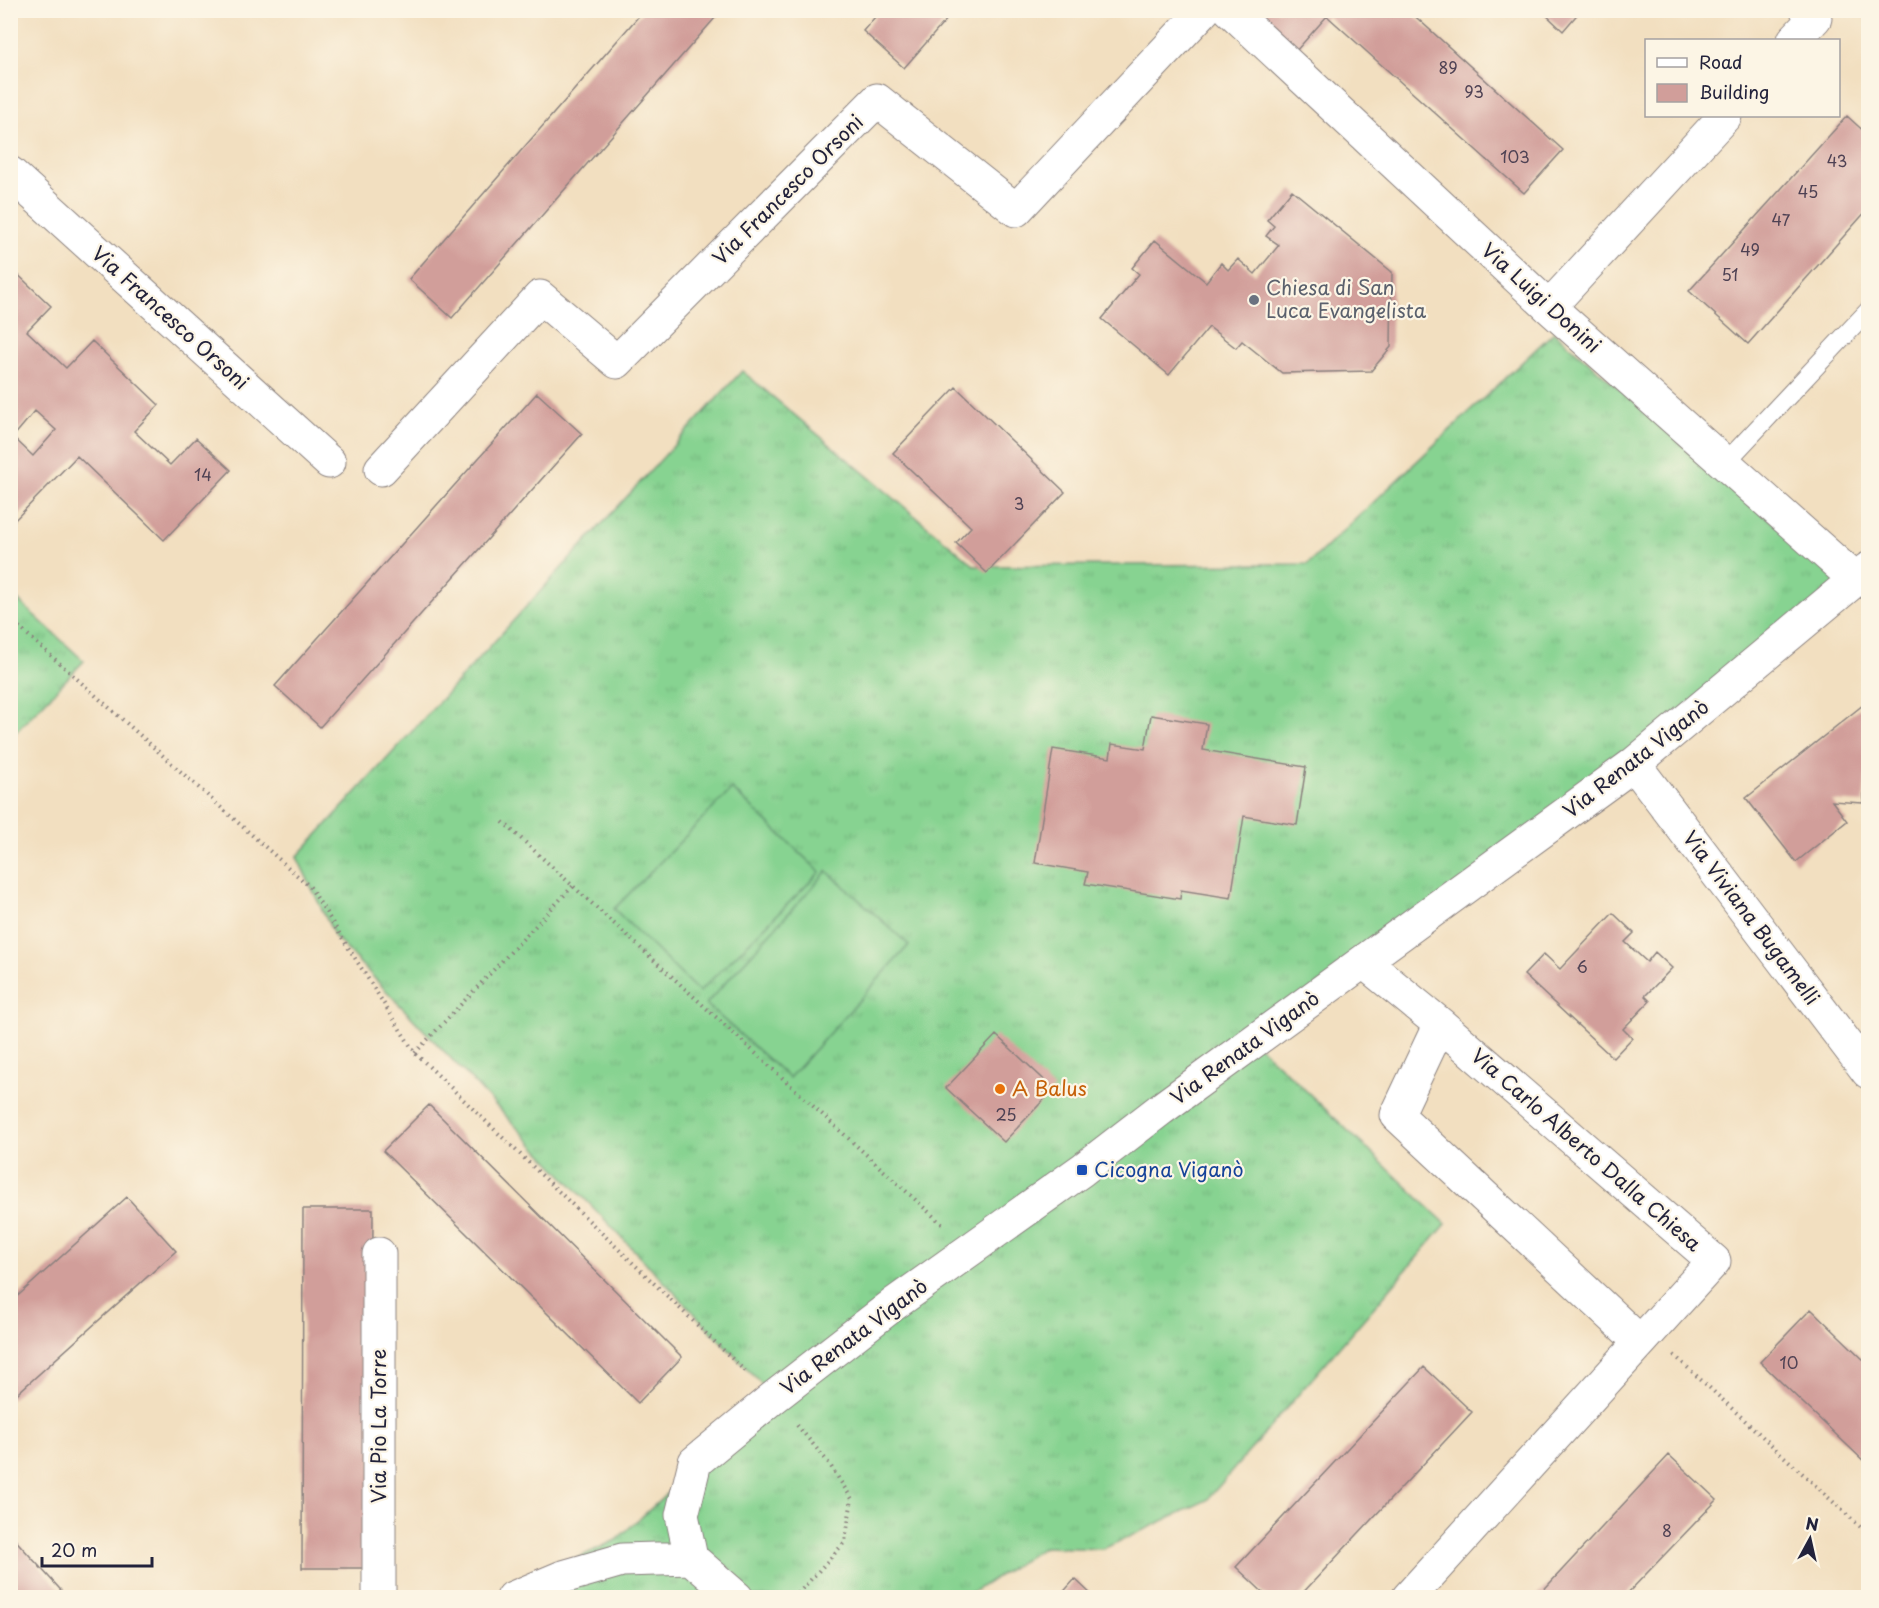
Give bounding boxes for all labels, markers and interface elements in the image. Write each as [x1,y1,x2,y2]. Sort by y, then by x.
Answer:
legend [1645,39,1840,117]
text: Road [1699,48,1743,75]
house number: 89 [1438,55,1458,79]
text: Building [1699,78,1769,105]
house number: 93 [1464,79,1484,103]
street label: Via Francesco Orsoni [705,107,870,272]
house number: 103 [1500,144,1530,168]
house number: 43 [1827,148,1847,172]
house number: 45 [1798,179,1818,203]
house number: 47 [1772,207,1791,231]
street label: Via Luigi Donini [1475,235,1608,359]
house number: 49 [1740,237,1760,261]
street label: Via Francesco Orsoni [85,238,256,396]
house number: 51 [1721,262,1739,286]
place label: Chiesa di San Luca Evangelista [1266,272,1427,325]
marker: Chiesa di San Luca Evangelista [1247,293,1261,307]
house number: 14 [194,462,212,486]
house number: 3 [1014,491,1024,515]
street label: Via Renata Viganò [1556,692,1715,825]
street label: Via Viviana Bugamelli [1676,824,1827,1011]
house number: 6 [1576,954,1588,978]
street label: Via Renata Viganò [1164,983,1325,1112]
street label: Via Carlo Alberto Dalla Chiesa [1465,1041,1708,1258]
place label: A Balus [1012,1073,1087,1103]
marker: A Balus [993,1082,1007,1096]
house number: 25 [995,1102,1017,1126]
place label: Cicogna Viganò [1094,1154,1244,1184]
marker: Cicogna Viganò [1075,1163,1089,1177]
street label: Via Renata Viganò [773,1271,933,1402]
street label: Via Pio La Torre [363,1349,393,1503]
house number: 10 [1780,1350,1798,1374]
north arrow [1780,1509,1840,1569]
text: N [1804,1510,1820,1536]
house number: 8 [1662,1518,1672,1542]
scale bar [42,1530,152,1568]
text: 20 m [51,1536,97,1563]

